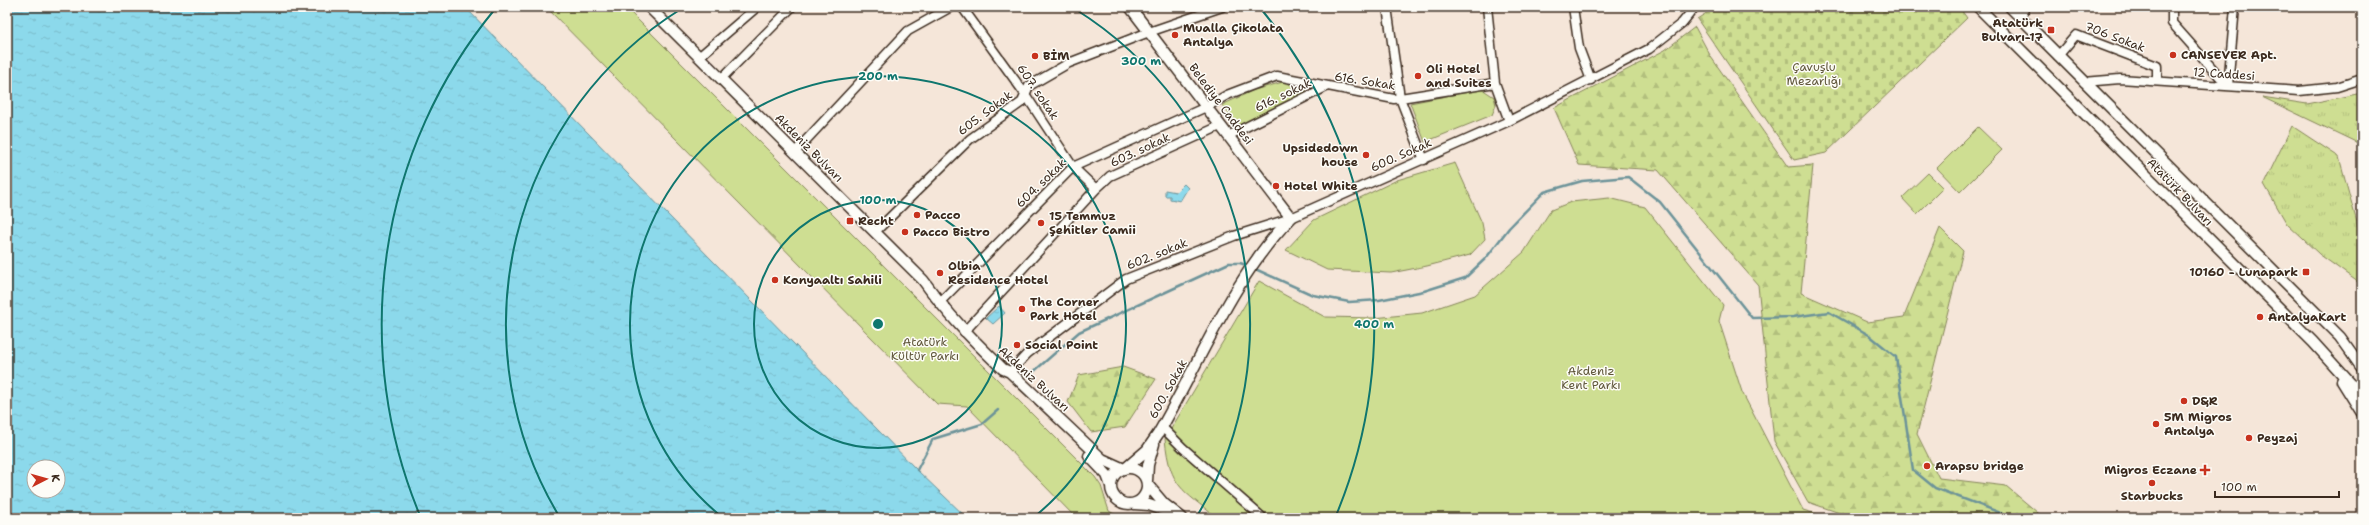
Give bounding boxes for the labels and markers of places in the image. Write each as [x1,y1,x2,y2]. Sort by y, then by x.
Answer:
place label: Atatürk Bulvarı-17 [1981,15,2044,45]
place label: Mualla Çikolata Antalya [1183,20,1284,50]
marker: Atatürk Bulvarı-17 [2046,25,2056,35]
marker: Mualla Çikolata Antalya [1170,30,1180,40]
place label: CANSEVER Apt. [2181,47,2277,63]
place label: BİM [1043,48,1070,64]
marker: CANSEVER Apt. [2168,50,2178,60]
marker: BİM [1030,51,1040,61]
place label: Oli Hotel and Suites [1426,61,1492,91]
marker: Oli Hotel and Suites [1413,71,1423,81]
place label: Upsidedown house [1282,140,1358,170]
marker: Upsidedown house [1361,150,1371,160]
place label: Hotel White [1284,178,1358,194]
marker: Hotel White [1271,181,1281,191]
place label: Pacco [925,207,961,223]
place label: 15 Temmuz Şehitler Camii [1049,208,1136,238]
marker: Pacco [912,210,922,220]
place label: Recht [858,213,894,229]
marker: Recht [845,216,855,226]
marker: 15 Temmuz Şehitler Camii [1036,218,1046,228]
place label: Pacco Bistro [913,224,990,240]
marker: Pacco Bistro [900,227,910,237]
place label: Olbia Residence Hotel [948,258,1048,288]
place label: 10160 - Lunapark [2189,264,2298,280]
marker: 10160 - Lunapark [2301,267,2311,277]
marker: Olbia Residence Hotel [935,268,945,278]
place label: Konyaaltı Sahili [783,272,882,288]
marker: Konyaaltı Sahili [770,275,780,285]
place label: The Corner Park Hotel [1030,294,1100,324]
marker: The Corner Park Hotel [1017,304,1027,314]
place label: AntalyaKart [2268,309,2347,325]
marker: AntalyaKart [2255,312,2265,322]
centre of rings [871,317,885,331]
place label: Social Point [1025,337,1098,353]
marker: Social Point [1012,340,1022,350]
place label: D&R [2192,393,2218,409]
marker: D&R [2179,396,2189,406]
place label: 5M Migros Antalya [2164,409,2232,439]
marker: 5M Migros Antalya [2151,419,2161,429]
place label: Peyzaj [2257,430,2297,446]
marker: Peyzaj [2244,433,2254,443]
place label: Arapsu bridge [1935,458,2024,474]
marker: Arapsu bridge [1922,461,1932,471]
place label: Migros Eczane [2104,462,2197,478]
marker: Migros Eczane [2200,465,2210,475]
marker: Starbucks [2147,478,2157,488]
place label: Starbucks [2121,488,2183,504]

